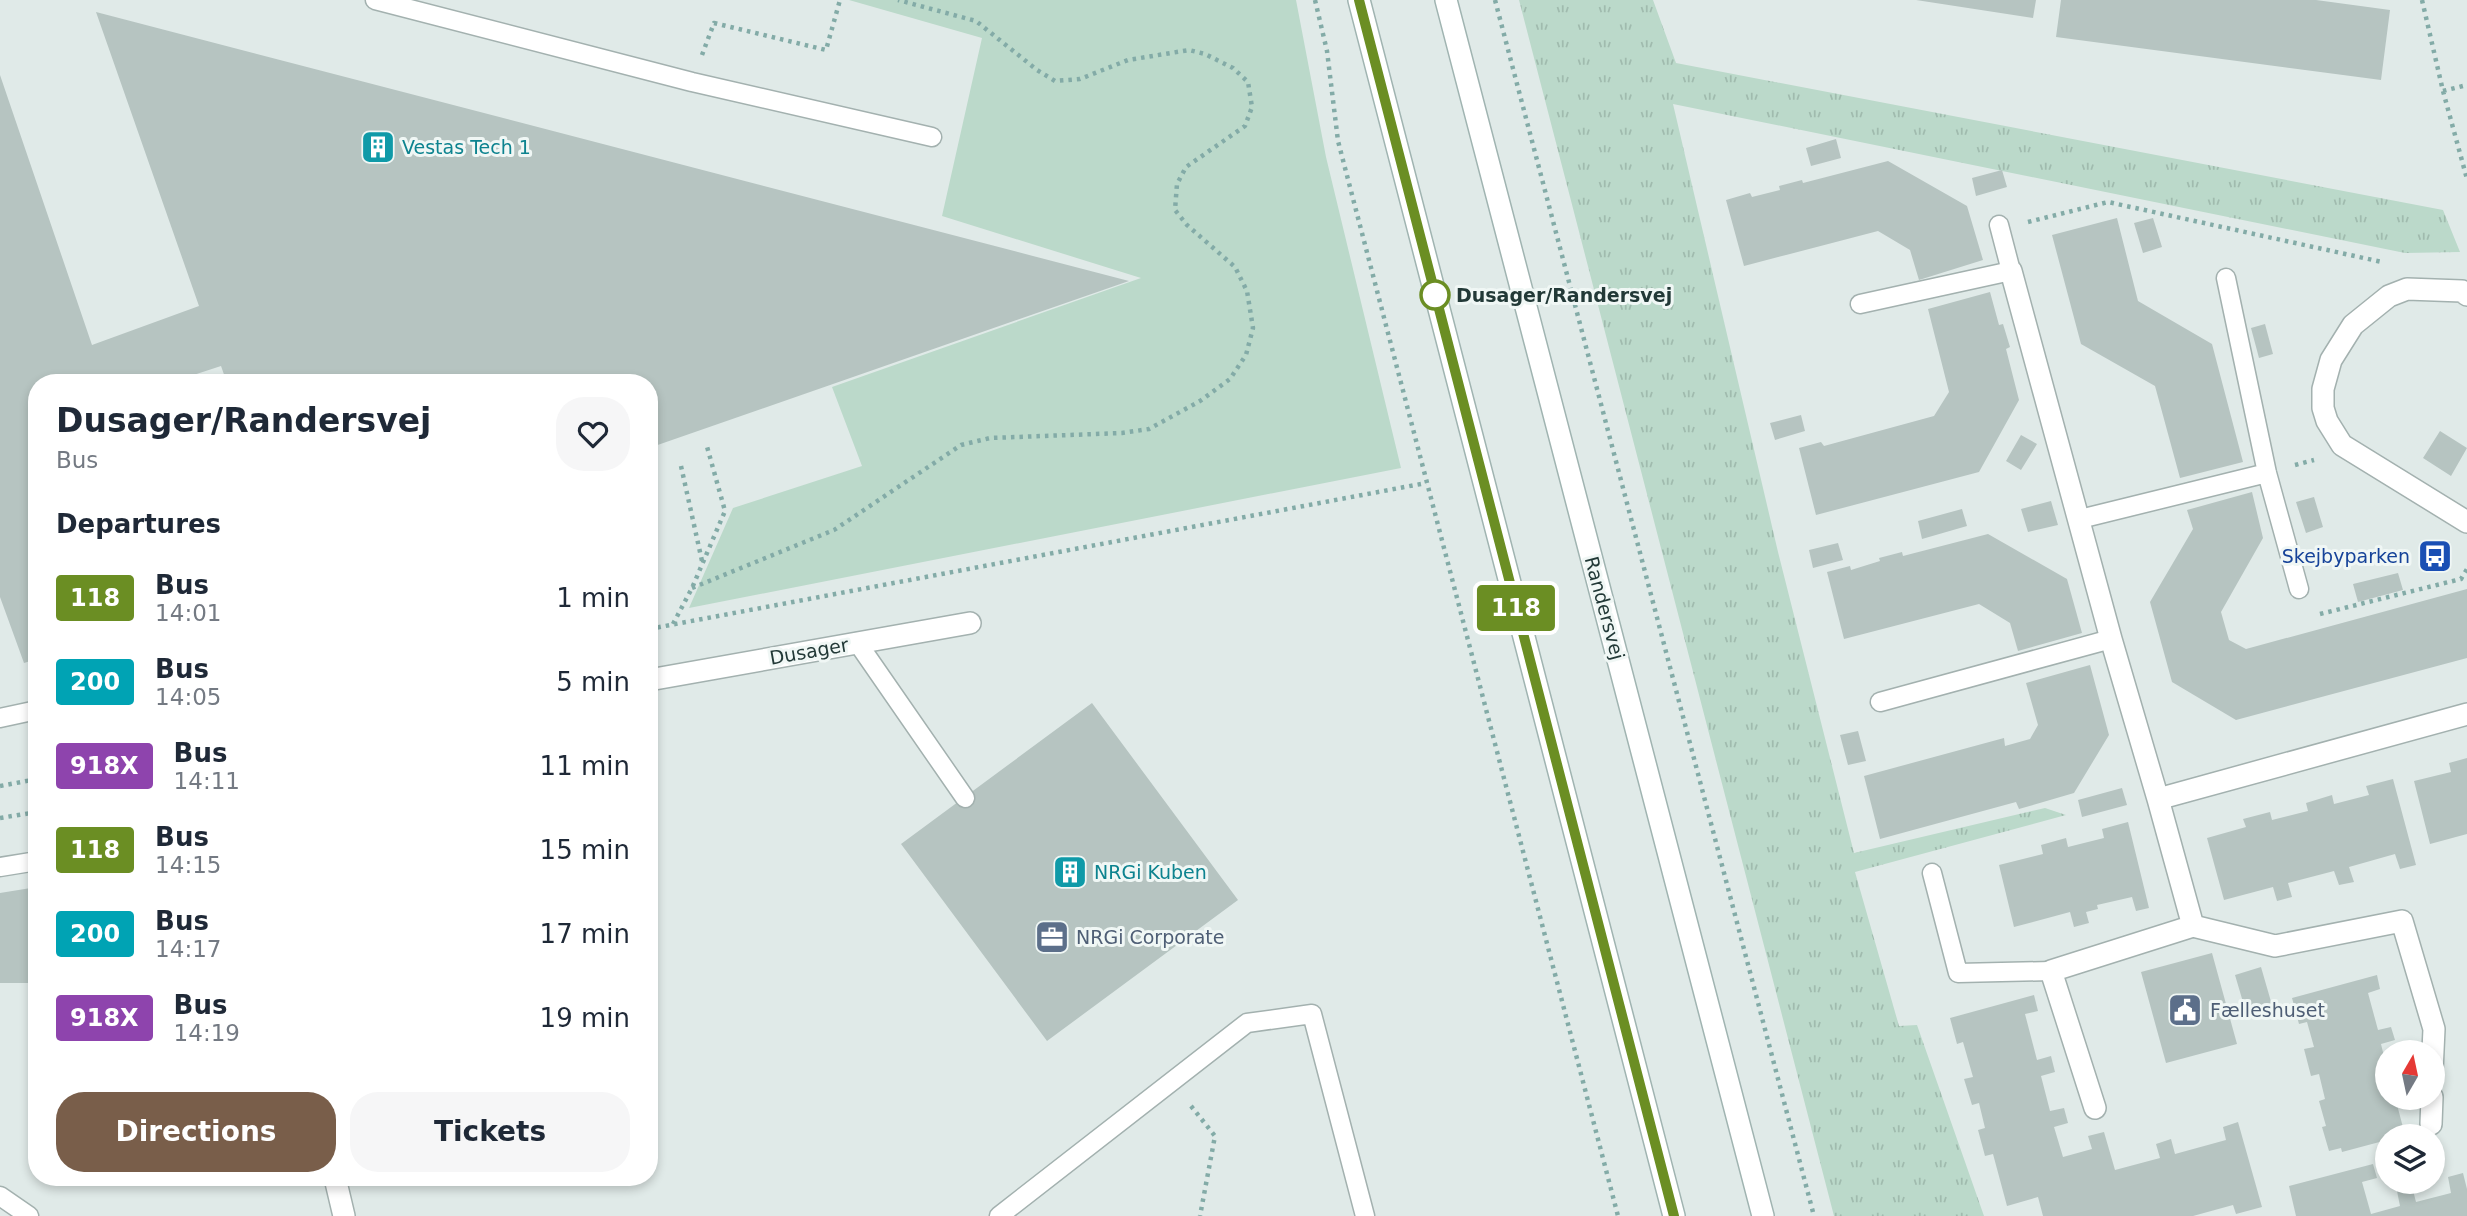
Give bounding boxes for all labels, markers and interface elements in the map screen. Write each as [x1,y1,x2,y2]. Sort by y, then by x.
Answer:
building icon: Vestas Tech 1 [359,128,397,166]
place label: Vestas Tech 1 [402,136,531,158]
marker: Dusager/Randersvej [1420,280,1450,310]
place label: Dusager/Randersvej [1456,284,1672,306]
button: heart [556,397,630,471]
text: Dusager/Randersvej [56,401,431,440]
text: Bus [56,447,98,473]
text: Departures [56,509,221,539]
bus stop icon: Skejbyparken [2416,537,2454,575]
place label: Skejbyparken [2282,545,2410,567]
street label: Randersvej [1581,554,1629,662]
text: Bus [155,570,209,600]
text: 1 min [556,583,630,613]
text: 118 [70,584,120,612]
line badge: 118 [1476,585,1556,631]
text: 118 [1491,594,1541,622]
text: 14:01 [155,600,221,626]
street label: Dusager [768,633,850,669]
text: Bus [155,654,209,684]
text: 5 min [556,667,630,697]
text: 200 [70,668,120,696]
text: 14:05 [155,684,221,710]
text: Bus [174,738,227,768]
text: 11 min [540,751,630,781]
text: 918X [70,752,139,780]
text: 14:11 [174,768,240,794]
text: Bus [155,822,209,852]
text: 15 min [540,835,630,865]
text: 118 [70,836,120,864]
text: 14:15 [155,852,221,878]
building icon: NRGi Kuben [1051,853,1089,891]
place label: NRGi Kuben [1094,861,1207,883]
text: Bus [155,906,209,936]
office icon: NRGi Corporate [1033,918,1071,956]
text: 17 min [540,919,630,949]
text: 200 [70,920,120,948]
place label: NRGi Corporate [1076,926,1224,948]
text: 14:17 [155,936,221,962]
text: Bus [174,990,227,1020]
public building icon: Fælleshuset [2166,991,2204,1029]
place label: Fælleshuset [2210,999,2325,1021]
text: 19 min [540,1003,630,1033]
text: 918X [70,1004,139,1032]
text: 14:19 [174,1020,240,1046]
north arrow [2375,1040,2445,1110]
map controls [2375,1040,2445,1194]
button: Directions [56,1092,336,1172]
button: Tickets [350,1092,630,1172]
button: layers [2375,1124,2445,1194]

